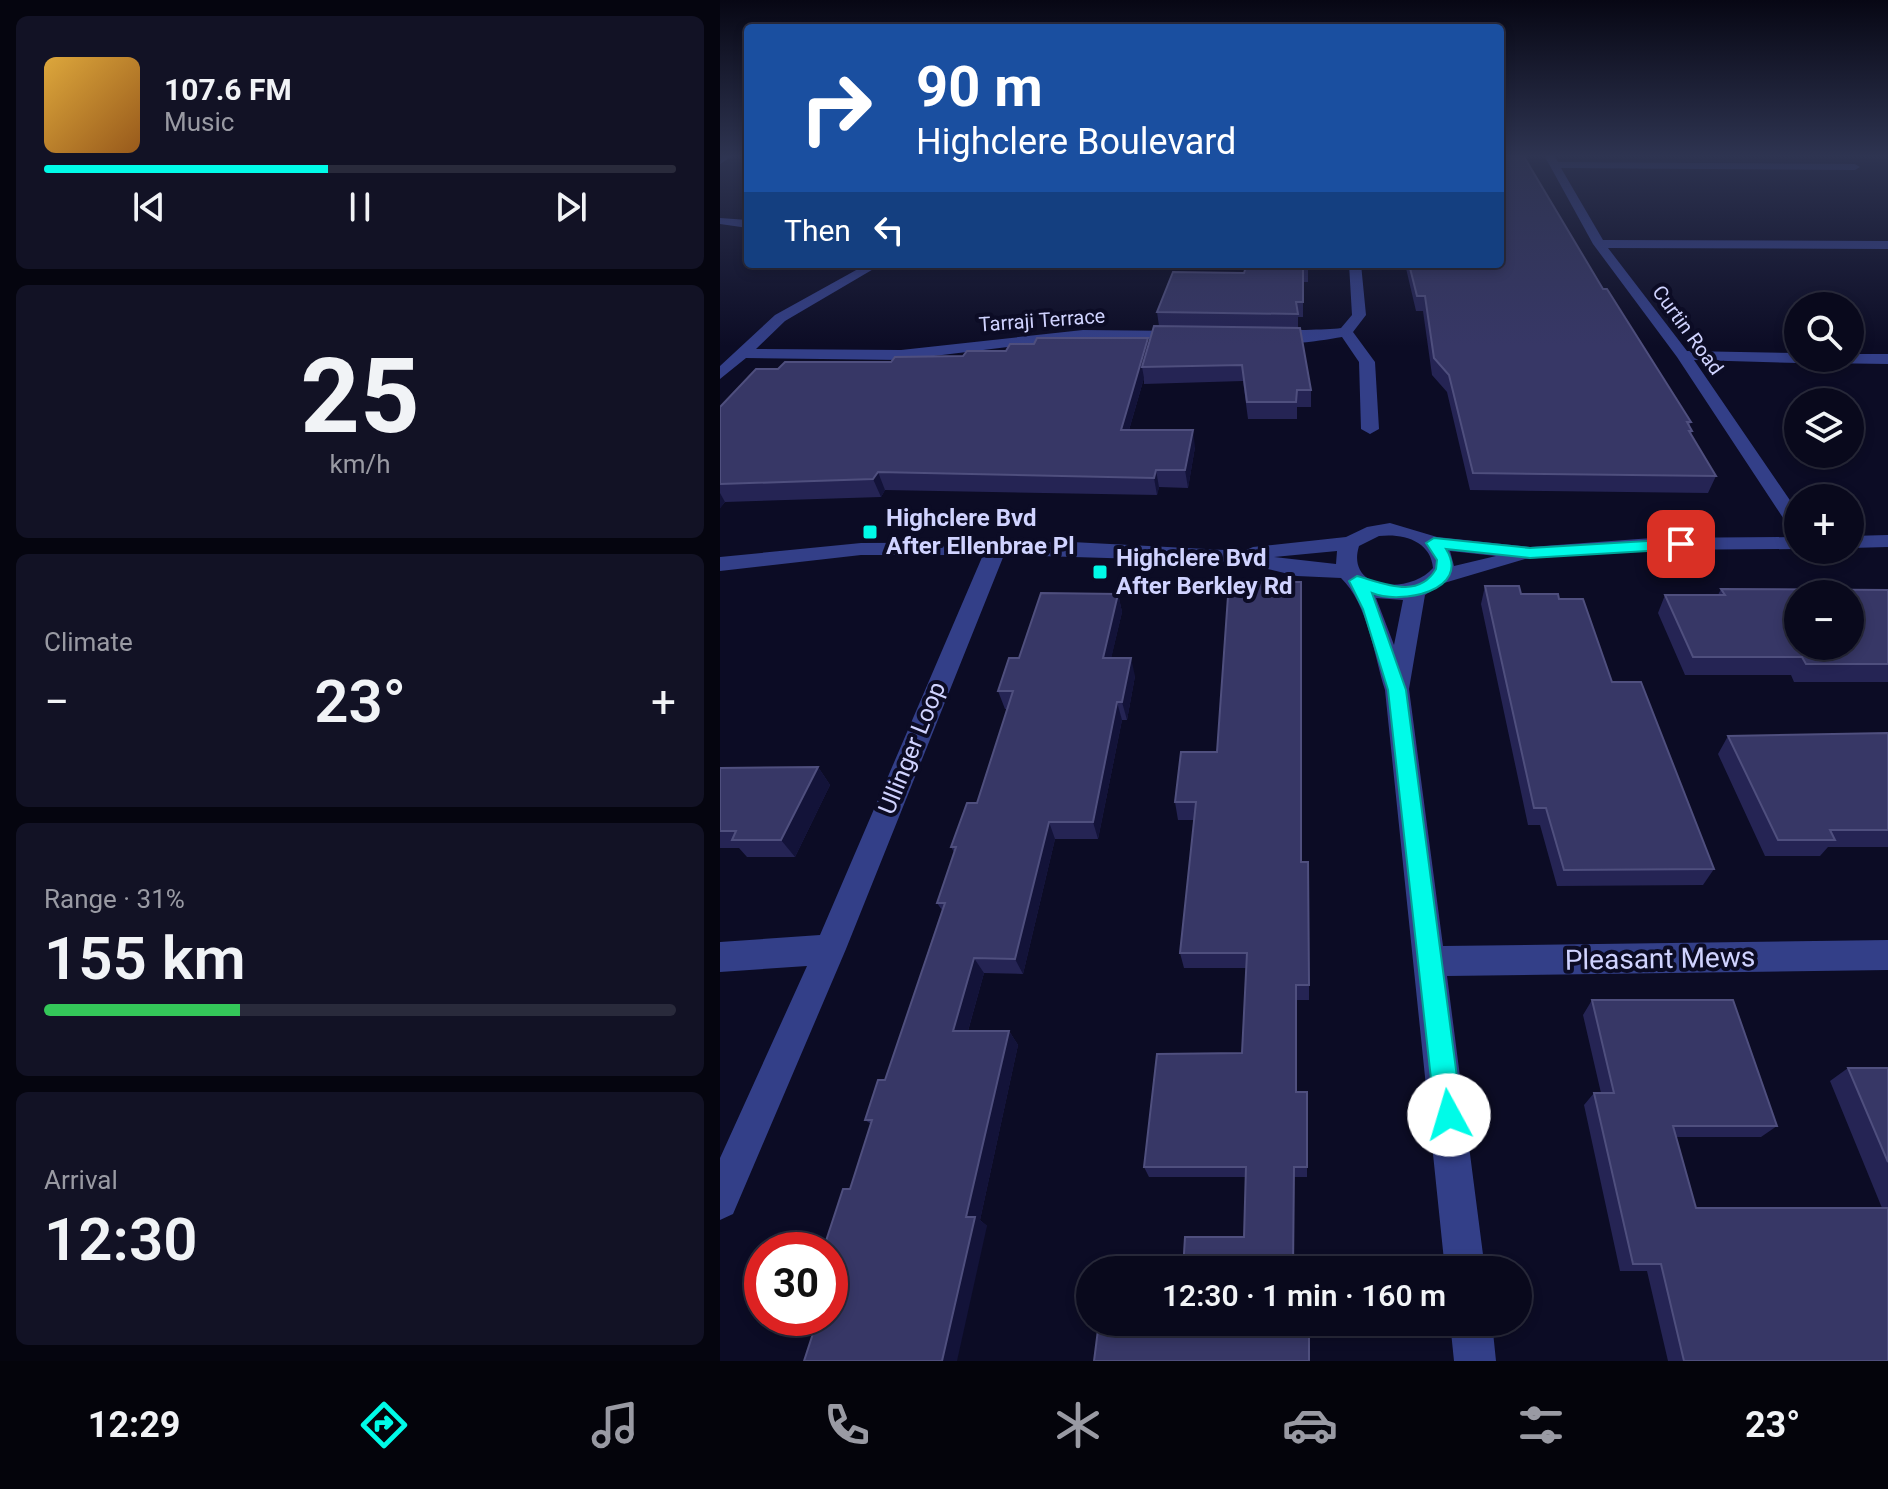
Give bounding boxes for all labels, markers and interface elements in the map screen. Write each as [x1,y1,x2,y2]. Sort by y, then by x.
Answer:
text: 90 m [916,54,1043,120]
icon: right [784,56,888,160]
text: 107.6 FM [164,72,292,107]
text: Music [164,107,234,137]
text: Highclere Boulevard [916,121,1236,163]
icon: previous [127,185,171,229]
icon: pause [338,185,382,229]
icon: next [549,185,593,229]
icon: left [867,208,911,252]
text: Then [784,213,851,248]
street label: Curtin Road [1648,281,1728,379]
map controls [1784,292,1864,660]
button: search [1784,292,1864,372]
street label: Tarraji Terrace [978,304,1106,336]
text: 25 [300,336,420,457]
button: layers [1784,388,1864,468]
text: km/h [329,449,391,479]
button: + [1784,484,1864,564]
place label: Highclere Bvd After Ellenbrae Pl [886,504,1075,560]
pin [1647,510,1715,578]
icon: arrive [1659,522,1703,566]
marker: Highclere Bvd After Ellenbrae Pl [861,523,879,541]
place label: Highclere Bvd After Berkley Rd [1116,544,1293,600]
marker: Highclere Bvd After Berkley Rd [1091,563,1109,581]
button: − [1784,580,1864,660]
text: Climate [44,627,133,657]
text: 23° [314,666,406,737]
text: − [44,676,69,728]
text: + [651,676,676,728]
street label: Ullinger Loop [873,678,951,818]
text: Range · 31% [44,884,185,914]
text: 155 km [44,923,246,994]
street label: Pleasant Mews [1564,940,1756,977]
position arrow [1407,1073,1491,1157]
text: Arrival [44,1165,118,1195]
text: 12:30 [44,1204,197,1275]
speed limit sign: 30 [744,1232,848,1336]
text: 12:30 · 1 min · 160 m [1162,1278,1446,1313]
icon: directions [356,1397,412,1453]
icon: music [587,1397,643,1453]
icon: phone [819,1397,875,1453]
icon: climate [1050,1397,1106,1453]
icon: car [1282,1397,1338,1453]
icon: filters [1513,1397,1569,1453]
text: 12:29 [88,1404,181,1446]
text: 23° [1745,1404,1800,1446]

